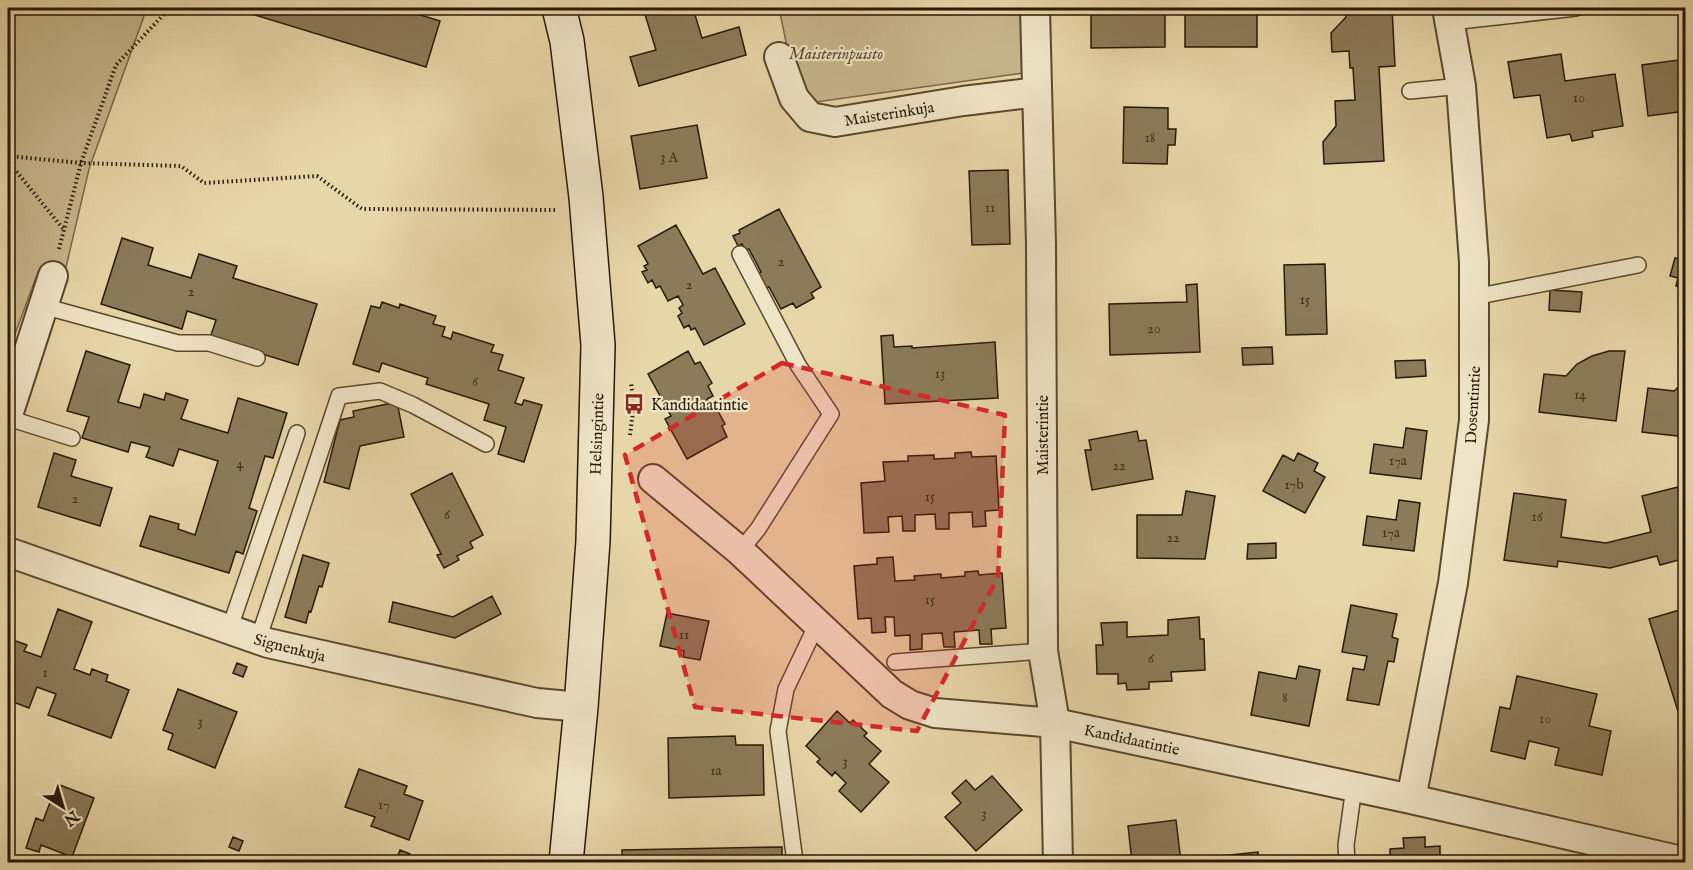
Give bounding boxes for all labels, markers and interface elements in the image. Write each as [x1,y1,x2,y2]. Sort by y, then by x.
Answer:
park label: Maisterinpuisto [789,45,883,65]
house number: 10 [1573,89,1585,107]
street label: Maisterinkuja [843,98,936,132]
house number: 18 [1145,129,1155,147]
house number: 3 A [660,149,678,167]
house number: 11 [985,199,995,217]
house number: 2 [778,253,785,271]
house number: 2 [686,276,693,294]
house number: 2 [188,283,195,301]
house number: 15 [1300,291,1310,309]
house number: 20 [1147,320,1161,338]
house number: 13 [935,365,945,383]
street label: Dosentintie [1462,366,1486,445]
house number: 6 [472,373,479,391]
house number: 14 [1574,386,1586,404]
bus stop icon: Kandidaatintie [622,392,646,416]
street label: Helsingintie [587,393,609,475]
street label: Maisterintie [1034,395,1054,475]
place label: Kandidaatintie [651,396,748,416]
house number: 17a [1389,452,1408,470]
house number: 4 [237,455,244,473]
house number: 22 [1112,457,1126,475]
house number: 17b [1284,476,1304,494]
house number: 15 [925,488,935,506]
house number: 2 [72,490,79,508]
house number: 6 [444,506,451,524]
house number: 16 [1531,508,1544,526]
house number: 17a [1382,524,1401,542]
house number: 22 [1166,529,1180,547]
house number: 15 [925,591,935,609]
house number: 11 [679,626,689,644]
street label: Signenkuja [252,630,327,668]
house number: 6 [1148,650,1155,668]
house number: 1 [42,664,48,682]
house number: 8 [1282,689,1288,707]
house number: 10 [1539,710,1551,728]
house number: 3 [197,713,203,731]
street label: Kandidaatintie [1082,721,1181,761]
house number: 3 [842,753,848,771]
house number: 1a [710,762,723,780]
north arrow [33,777,93,837]
house number: 17 [378,796,390,814]
text: N [59,805,83,830]
house number: 3 [981,805,987,823]

